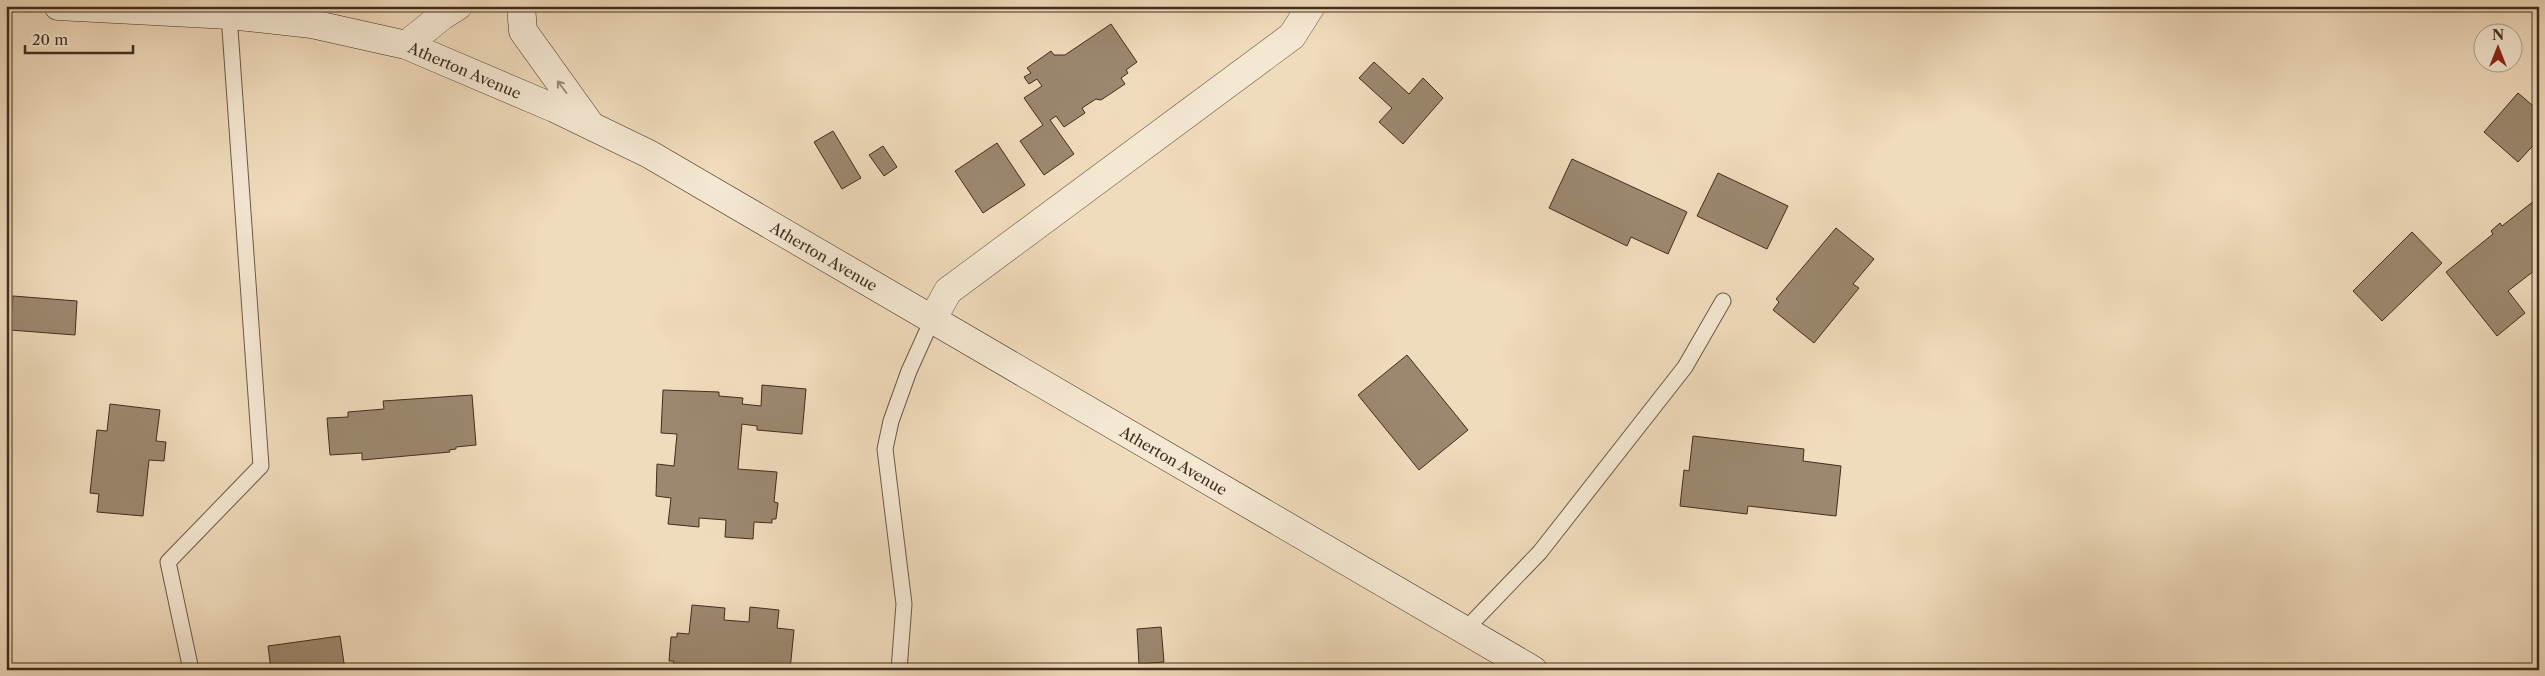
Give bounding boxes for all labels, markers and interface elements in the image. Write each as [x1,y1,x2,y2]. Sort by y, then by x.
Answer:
scale bar [25,22,132,54]
north arrow [2472,22,2522,72]
text: N [2492,26,2504,44]
text: 20 m [32,30,68,49]
street label: Atherton Avenue [405,37,524,102]
one-way arrow [557,80,567,94]
street label: Atherton Avenue [766,217,881,295]
street label: Atherton Avenue [1116,421,1231,499]

